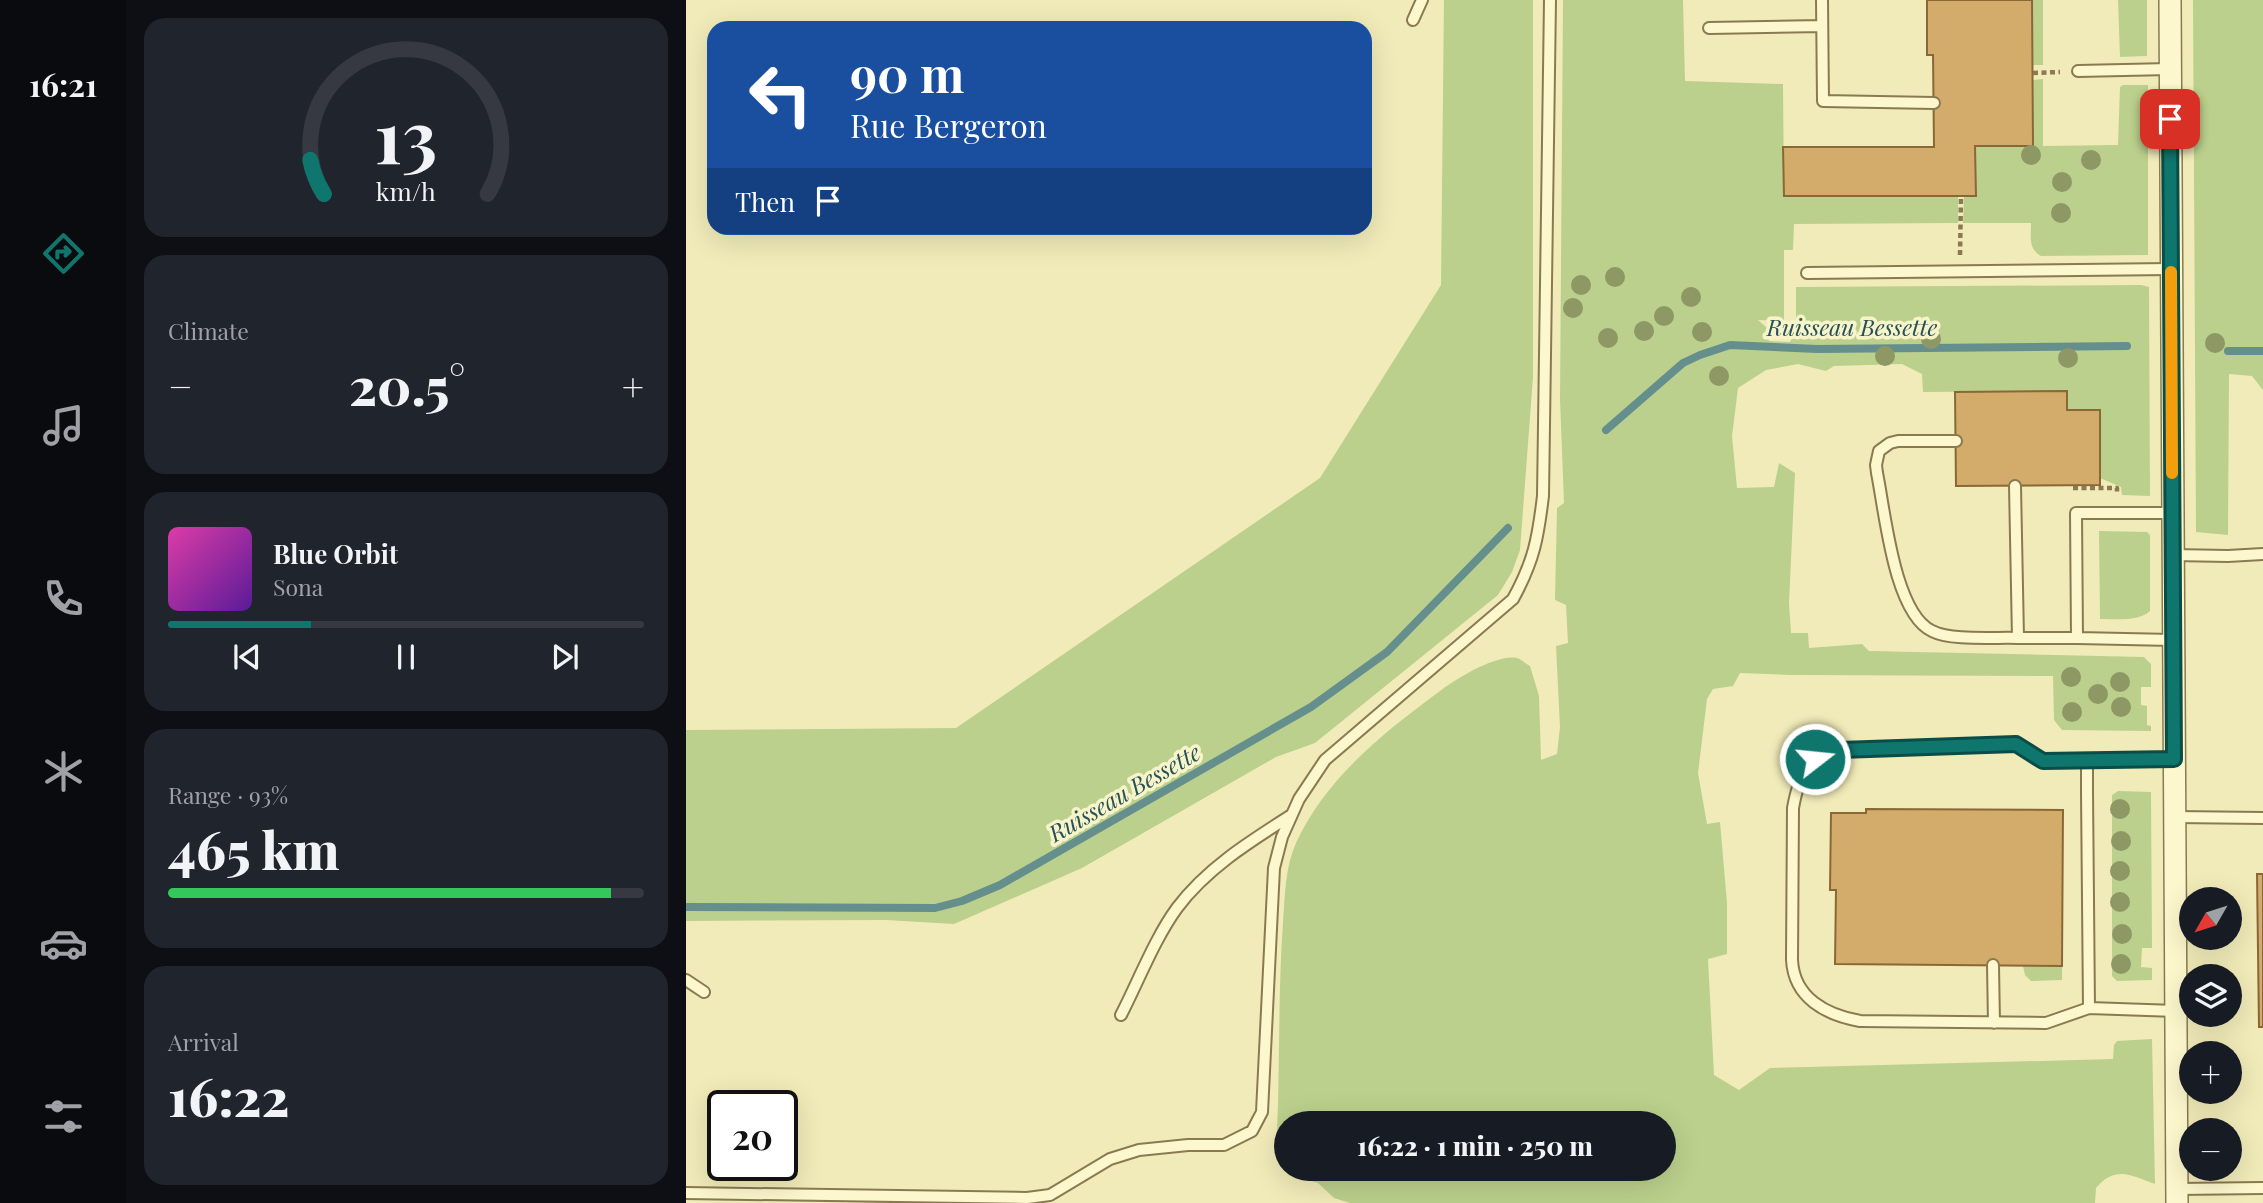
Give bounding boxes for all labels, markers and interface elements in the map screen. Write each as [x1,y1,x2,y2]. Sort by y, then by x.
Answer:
text: 90 m [850,40,964,105]
icon: left [735,49,826,140]
text: 16:21 [29,62,97,105]
text: 13 [375,85,437,182]
pin [2140,89,2200,149]
icon: arrive [2151,100,2189,138]
text: Rue Bergeron [850,103,1047,146]
text: km/h [376,173,436,206]
icon: arrive [809,182,847,220]
text: Then [735,184,795,219]
icon: directions [39,229,88,278]
water label: Ruisseau Bessette [1766,311,1937,342]
text: Climate [168,315,249,346]
text: 20.5° [349,350,465,419]
text: − [168,360,193,411]
text: + [622,360,644,411]
icon: music [39,401,88,450]
text: Blue Orbit [273,536,398,571]
text: Sona [273,571,323,602]
icon: phone [39,574,88,623]
icon: previous [228,638,266,676]
icon: pause [387,638,425,676]
icon: next [546,638,584,676]
position arrow [1778,722,1852,796]
water label: Ruisseau Bessette [1041,736,1206,849]
icon: climate [39,747,88,796]
text: Range · 93% [168,779,288,810]
text: 465 km [168,814,340,883]
north arrow [2179,887,2242,950]
map controls [2179,887,2242,1181]
icon: car [39,919,88,968]
button: layers [2179,964,2242,1027]
text: Arrival [168,1026,239,1057]
button: + [2179,1041,2242,1104]
text: 16:22 [168,1061,290,1130]
speed limit sign: 20 [707,1090,798,1181]
icon: filters [39,1092,88,1141]
button: − [2179,1118,2242,1181]
text: 16:22 · 1 min · 250 m [1357,1128,1593,1163]

